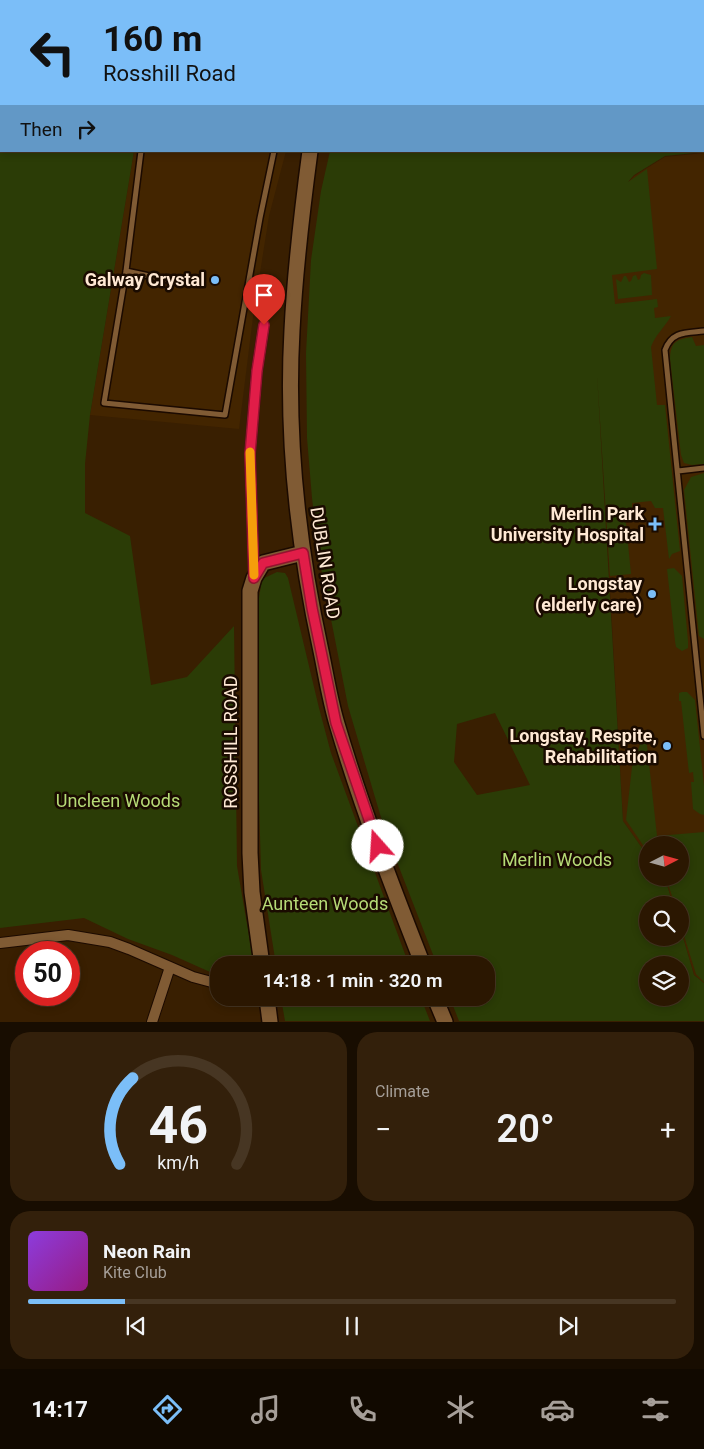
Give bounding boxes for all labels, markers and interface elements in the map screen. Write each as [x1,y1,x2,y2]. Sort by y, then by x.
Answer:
text: 160 m [103,19,202,60]
icon: left [20,20,85,85]
text: Rosshill Road [103,61,236,86]
icon: right [72,115,100,143]
text: Then [20,118,62,141]
place label: Galway Crystal [85,269,205,290]
marker: Galway Crystal [209,274,221,286]
pin [243,274,285,325]
icon: arrive [250,281,278,309]
place label: Merlin Park University Hospital [491,503,644,545]
street label: DUBLIN ROAD [306,505,345,621]
marker: Merlin Park University Hospital [648,517,662,531]
place label: Longstay (elderly care) [535,573,643,616]
marker: Longstay (elderly care) [646,588,658,600]
street label: ROSSHILL ROAD [220,675,241,809]
place label: Longstay, Respite, Rehabilitation [510,725,657,767]
marker: Longstay, Respite, Rehabilitation [661,740,673,752]
park label: Uncleen Woods [56,790,180,811]
position arrow [351,819,403,871]
north arrow [639,836,689,886]
map controls [639,836,689,1006]
park label: Merlin Woods [502,849,612,870]
park label: Aunteen Woods [262,893,388,914]
button: search [639,896,689,946]
speed limit sign: 50 [15,941,80,1006]
button: layers [639,956,689,1006]
text: 14:18 · 1 min · 320 m [262,969,443,992]
text: Climate [375,1082,430,1101]
text: 46 [149,1095,208,1156]
text: 20° [497,1107,555,1151]
text: − [375,1113,391,1146]
text: + [660,1113,676,1146]
text: km/h [158,1152,199,1173]
text: Neon Rain [103,1240,191,1263]
text: Kite Club [103,1263,167,1282]
icon: previous [122,1312,150,1340]
icon: pause [338,1312,366,1340]
icon: next [554,1312,582,1340]
icon: directions [150,1392,185,1427]
icon: music [248,1392,283,1427]
icon: phone [345,1392,380,1427]
icon: climate [443,1392,478,1427]
icon: car [540,1392,575,1427]
icon: filters [638,1392,673,1427]
text: 14:17 [31,1397,88,1422]

